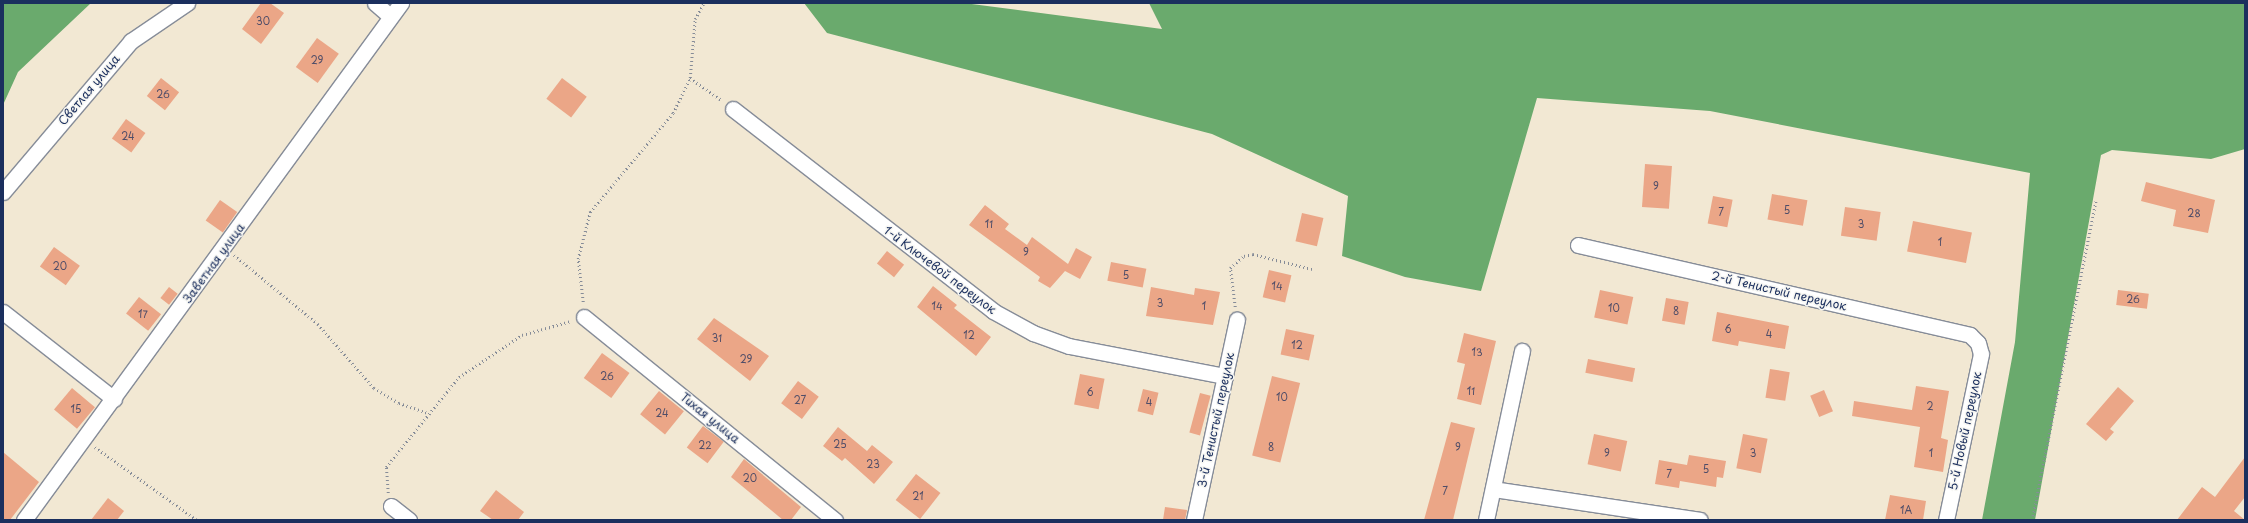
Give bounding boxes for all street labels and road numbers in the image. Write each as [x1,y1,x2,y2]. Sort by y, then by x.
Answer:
street label: Светлая улица [55,52,123,128]
street label: Заветная улица [180,220,248,306]
street label: 1-й Ключевой переулок [881,223,999,317]
street label: 2-й Тенистый переулок [1710,268,1848,314]
street label: 3-й Тенистый переулок [1195,351,1237,489]
street label: 5-й Новый переулок [1945,371,1985,491]
street label: Тихая улица [677,390,743,446]

